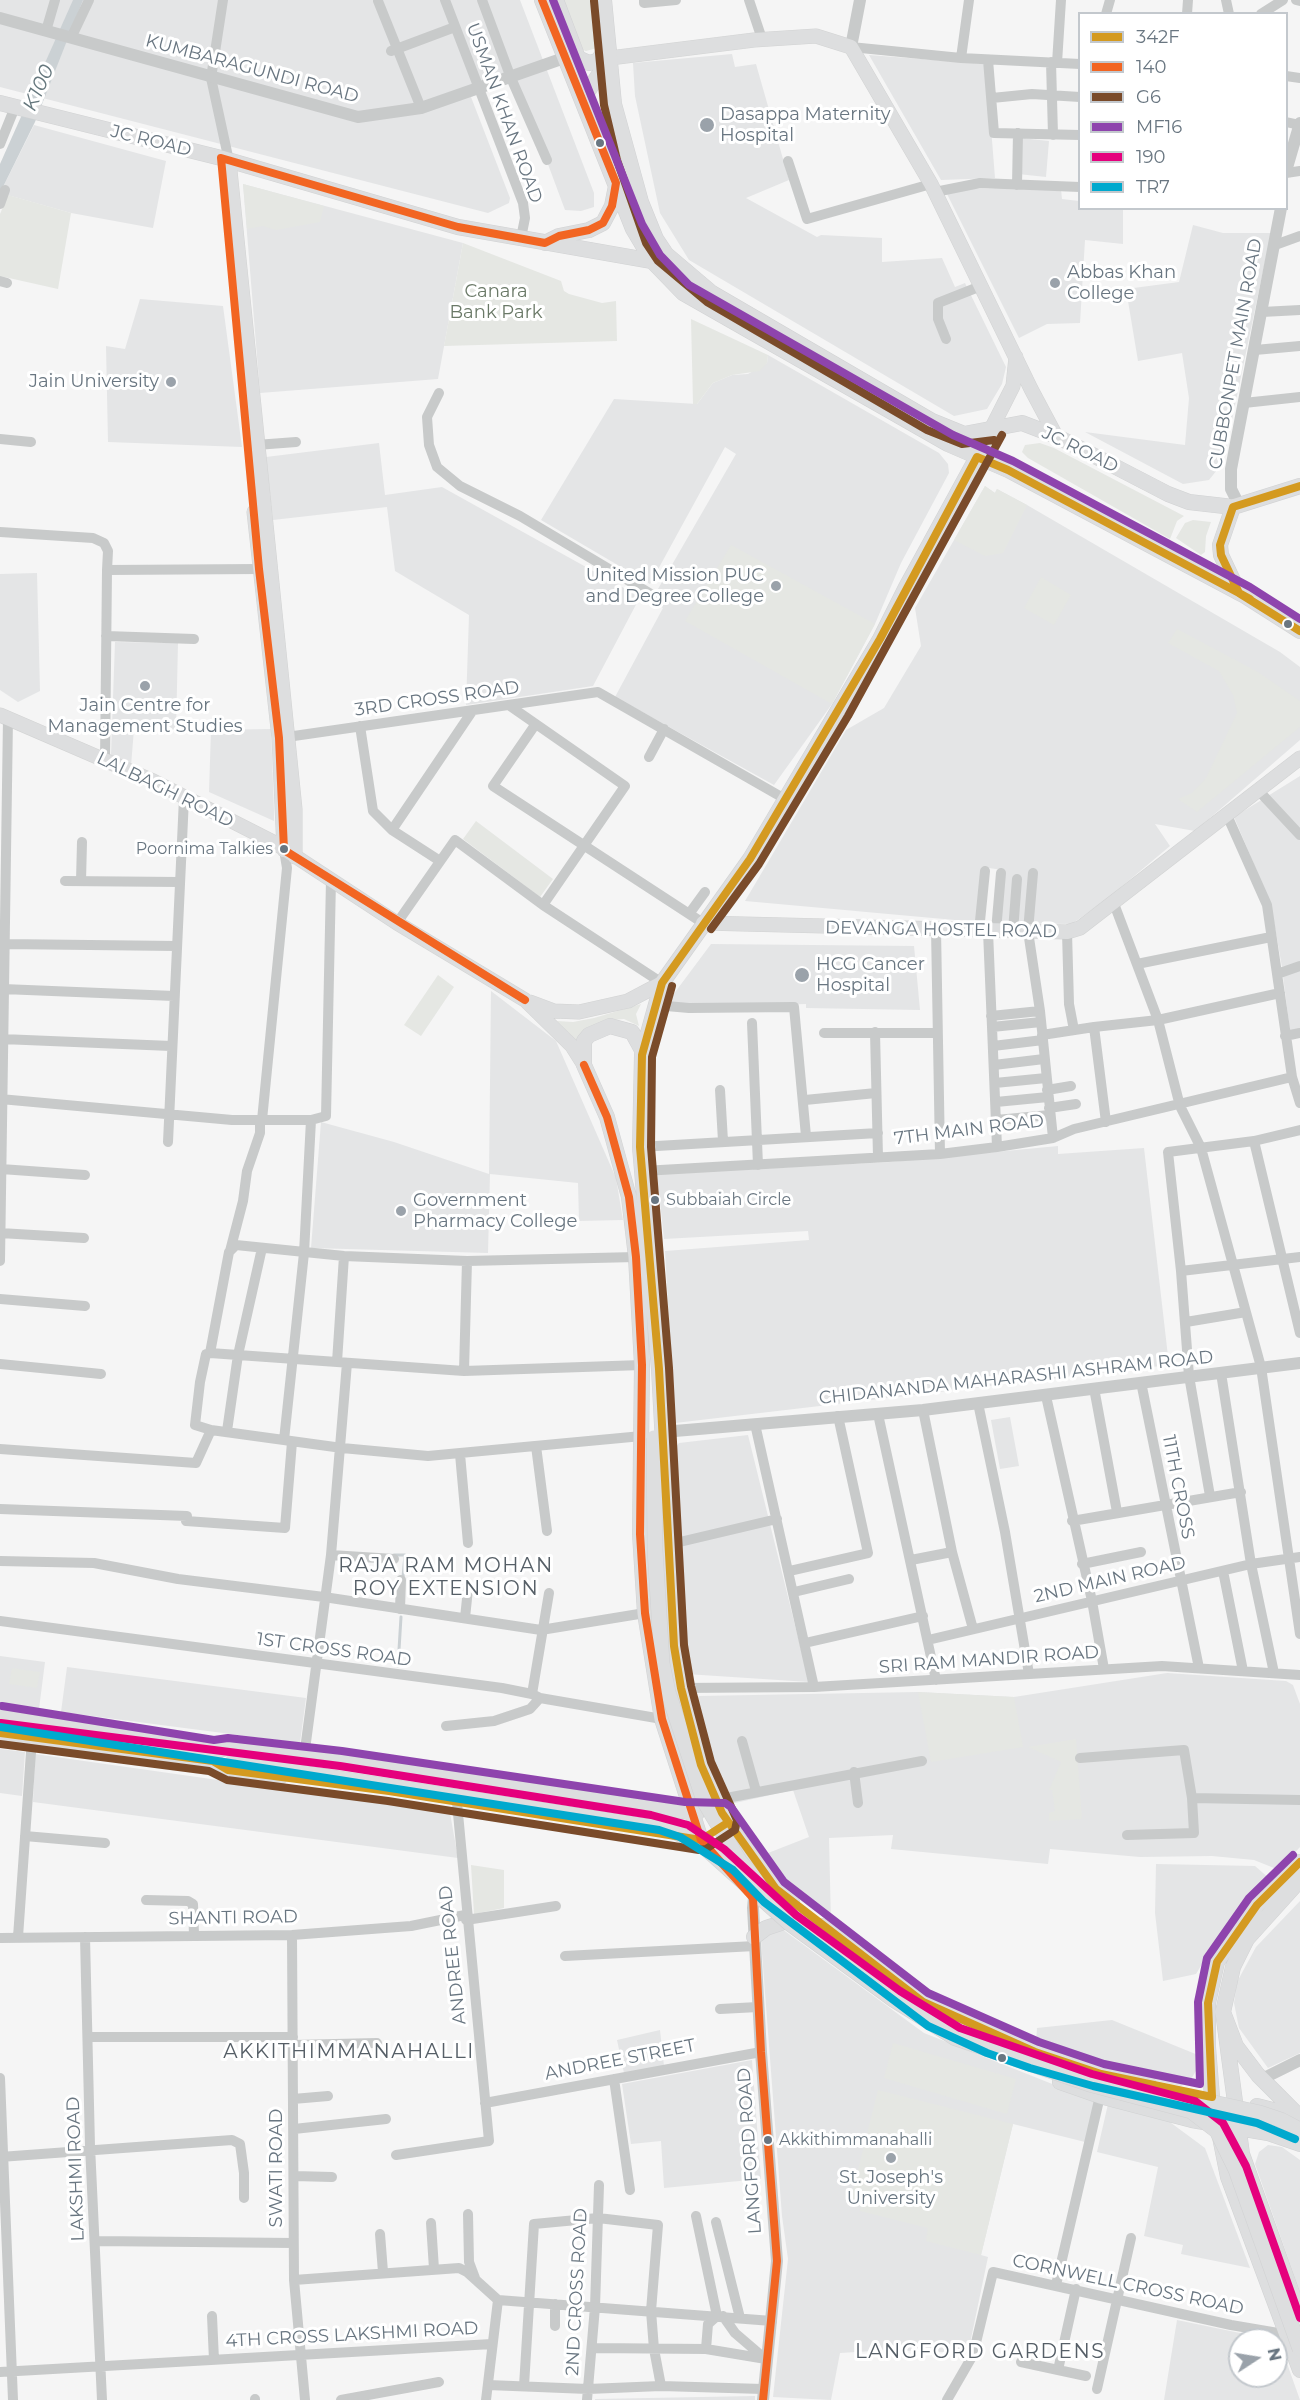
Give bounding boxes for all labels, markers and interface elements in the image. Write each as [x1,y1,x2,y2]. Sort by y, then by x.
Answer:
legend [1078,12,1288,210]
street label: USMAN KHAN ROAD [461,20,547,206]
text: 342F [1136,26,1180,48]
street label: KUMBARAGUNDI ROAD [143,30,361,108]
text: 140 [1136,56,1166,78]
water label: K100 [18,61,60,115]
text: G6 [1136,86,1161,108]
place label: Dasappa Maternity Hospital [720,104,891,146]
marker: Dasappa Maternity Hospital [698,116,716,134]
text: MF16 [1136,116,1182,138]
street label: JC ROAD [109,121,193,161]
unlabelled marker [594,137,606,149]
text: 190 [1136,146,1165,168]
text: TR7 [1136,176,1170,198]
street label: CUBBONPET MAIN ROAD [1205,237,1267,471]
place label: Abbas Khan College [1067,262,1176,304]
marker: Abbas Khan College [1048,276,1062,290]
park label: Canara Bank Park [450,281,542,324]
place label: Jain University [29,371,159,393]
marker: Jain University [164,375,178,389]
street label: JC ROAD [1038,422,1122,478]
place label: United Mission PUC and Degree College [585,565,764,608]
marker: United Mission PUC and Degree College [769,579,783,593]
unlabelled marker [1282,618,1294,630]
street label: 3RD CROSS ROAD [353,677,521,721]
marker: Jain Centre for Management Studies [138,679,152,693]
place label: Jain Centre for Management Studies [47,695,243,738]
street label: LALBAGH ROAD [93,748,237,832]
place label: Poornima Talkies [136,839,273,859]
marker: Poornima Talkies [278,843,290,855]
street label: DEVANGA HOSTEL ROAD [825,917,1057,943]
place label: HCG Cancer Hospital [816,954,925,996]
marker: HCG Cancer Hospital [793,966,811,984]
street label: 7TH MAIN ROAD [893,1110,1045,1150]
place label: Government Pharmacy College [413,1190,577,1232]
place label: Subbaiah Circle [666,1190,791,1210]
marker: Subbaiah Circle [649,1194,661,1206]
marker: Government Pharmacy College [394,1204,408,1218]
street label: CHIDANANDA MAHARASHI ASHRAM ROAD [818,1347,1214,1409]
street label: 11TH CROSS [1157,1433,1199,1541]
street label: 2ND MAIN ROAD [1032,1552,1188,1608]
district label: RAJA RAM MOHAN ROY EXTENSION [338,1554,554,1601]
street label: 1ST CROSS ROAD [255,1628,413,1672]
street label: SRI RAM MANDIR ROAD [878,1642,1100,1678]
street label: ANDREE ROAD [435,1884,471,2026]
street label: SHANTI ROAD [168,1906,298,1930]
street label: ANDREE STREET [543,2035,697,2085]
district label: AKKITHIMMANAHALLI [223,2040,475,2064]
unlabelled marker [996,2052,1008,2064]
street label: LANGFORD ROAD [733,2067,767,2235]
street label: LAKSHMI ROAD [63,2096,89,2242]
street label: SWATI ROAD [266,2109,288,2227]
place label: Akkithimmanahalli [779,2130,932,2150]
marker: Akkithimmanahalli [762,2134,774,2146]
marker: St. Joseph's University [884,2151,898,2165]
place label: St. Joseph's University [839,2167,943,2210]
street label: 2ND CROSS ROAD [562,2208,592,2376]
street label: CORNWELL CROSS ROAD [1010,2250,1246,2320]
street label: 4TH CROSS LAKSHMI ROAD [225,2318,479,2352]
north arrow [1228,2328,1288,2388]
district label: LANGFORD GARDENS [855,2340,1105,2364]
text: N [1264,2346,1285,2363]

